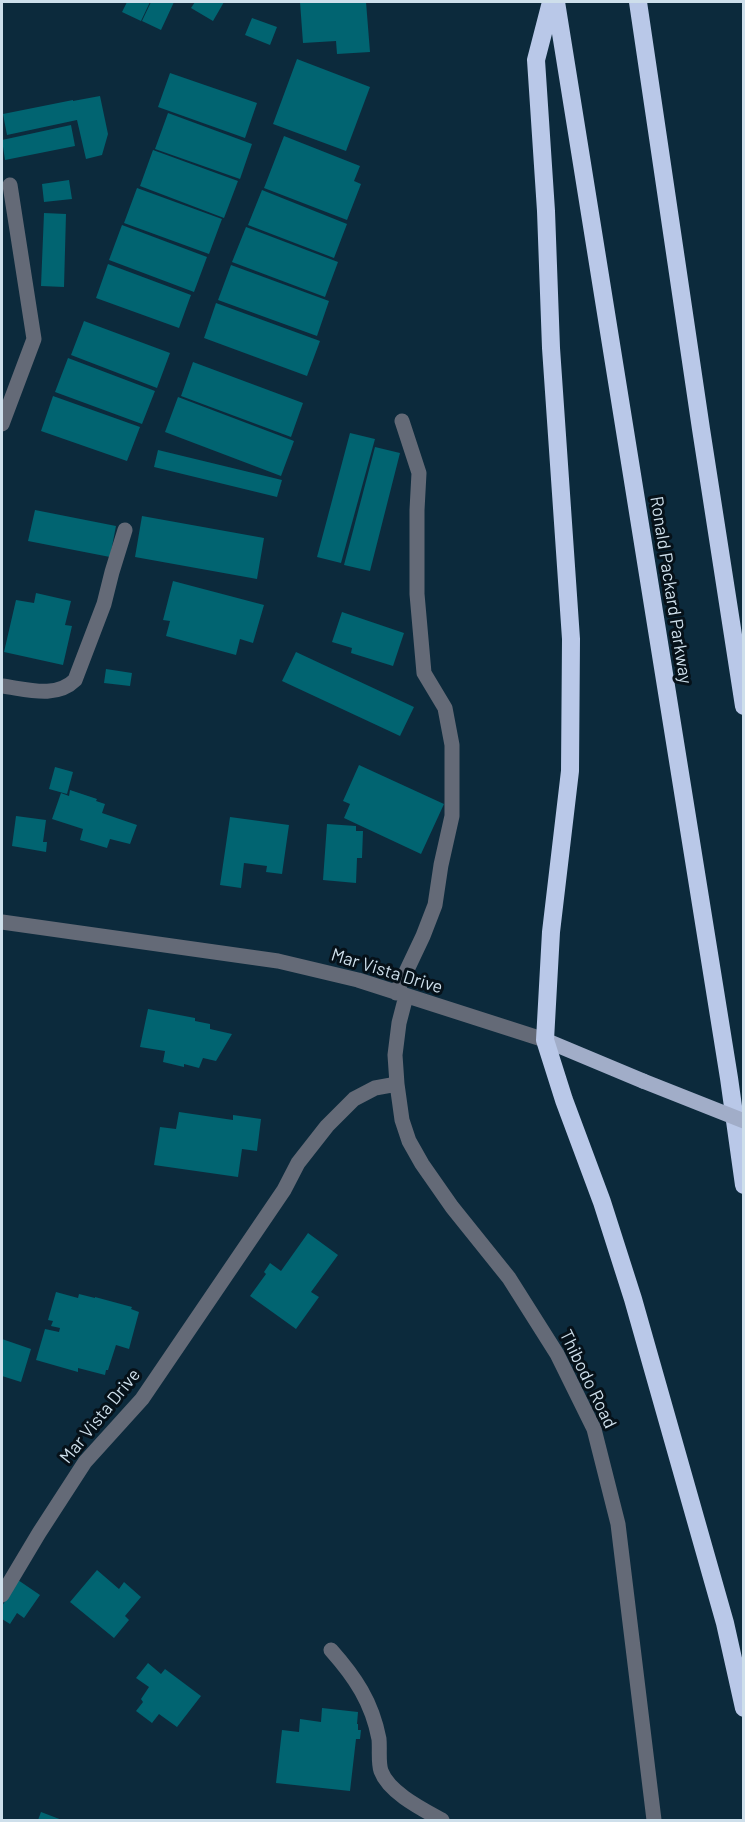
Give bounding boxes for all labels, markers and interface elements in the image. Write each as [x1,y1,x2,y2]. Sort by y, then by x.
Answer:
street label: Ronald Packard Parkway [645,495,697,685]
street label: Mar Vista Drive [329,944,445,998]
street label: Thibodo Road [555,1326,621,1432]
street label: Mar Vista Drive [55,1364,145,1468]

